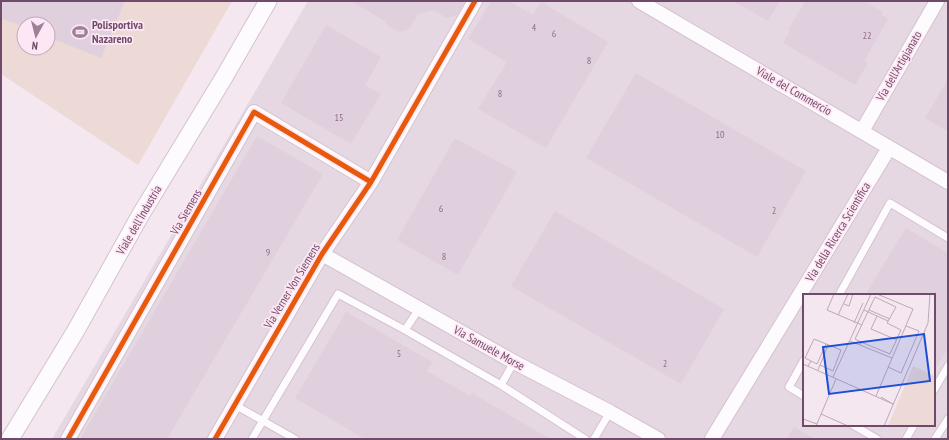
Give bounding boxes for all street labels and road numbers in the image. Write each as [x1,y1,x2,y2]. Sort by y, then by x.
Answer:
street label: Via dell'Artigianato [872,28,925,104]
street label: Viale del Commercio [753,62,835,118]
street label: Via della Ricerca Scientifica [801,179,873,285]
street label: Viale dell'Industria [112,182,165,258]
street label: Via Siemens [166,186,205,238]
street label: Via Verner Von Siemens [260,240,323,332]
street label: Via Samuele Morse [450,321,527,373]

